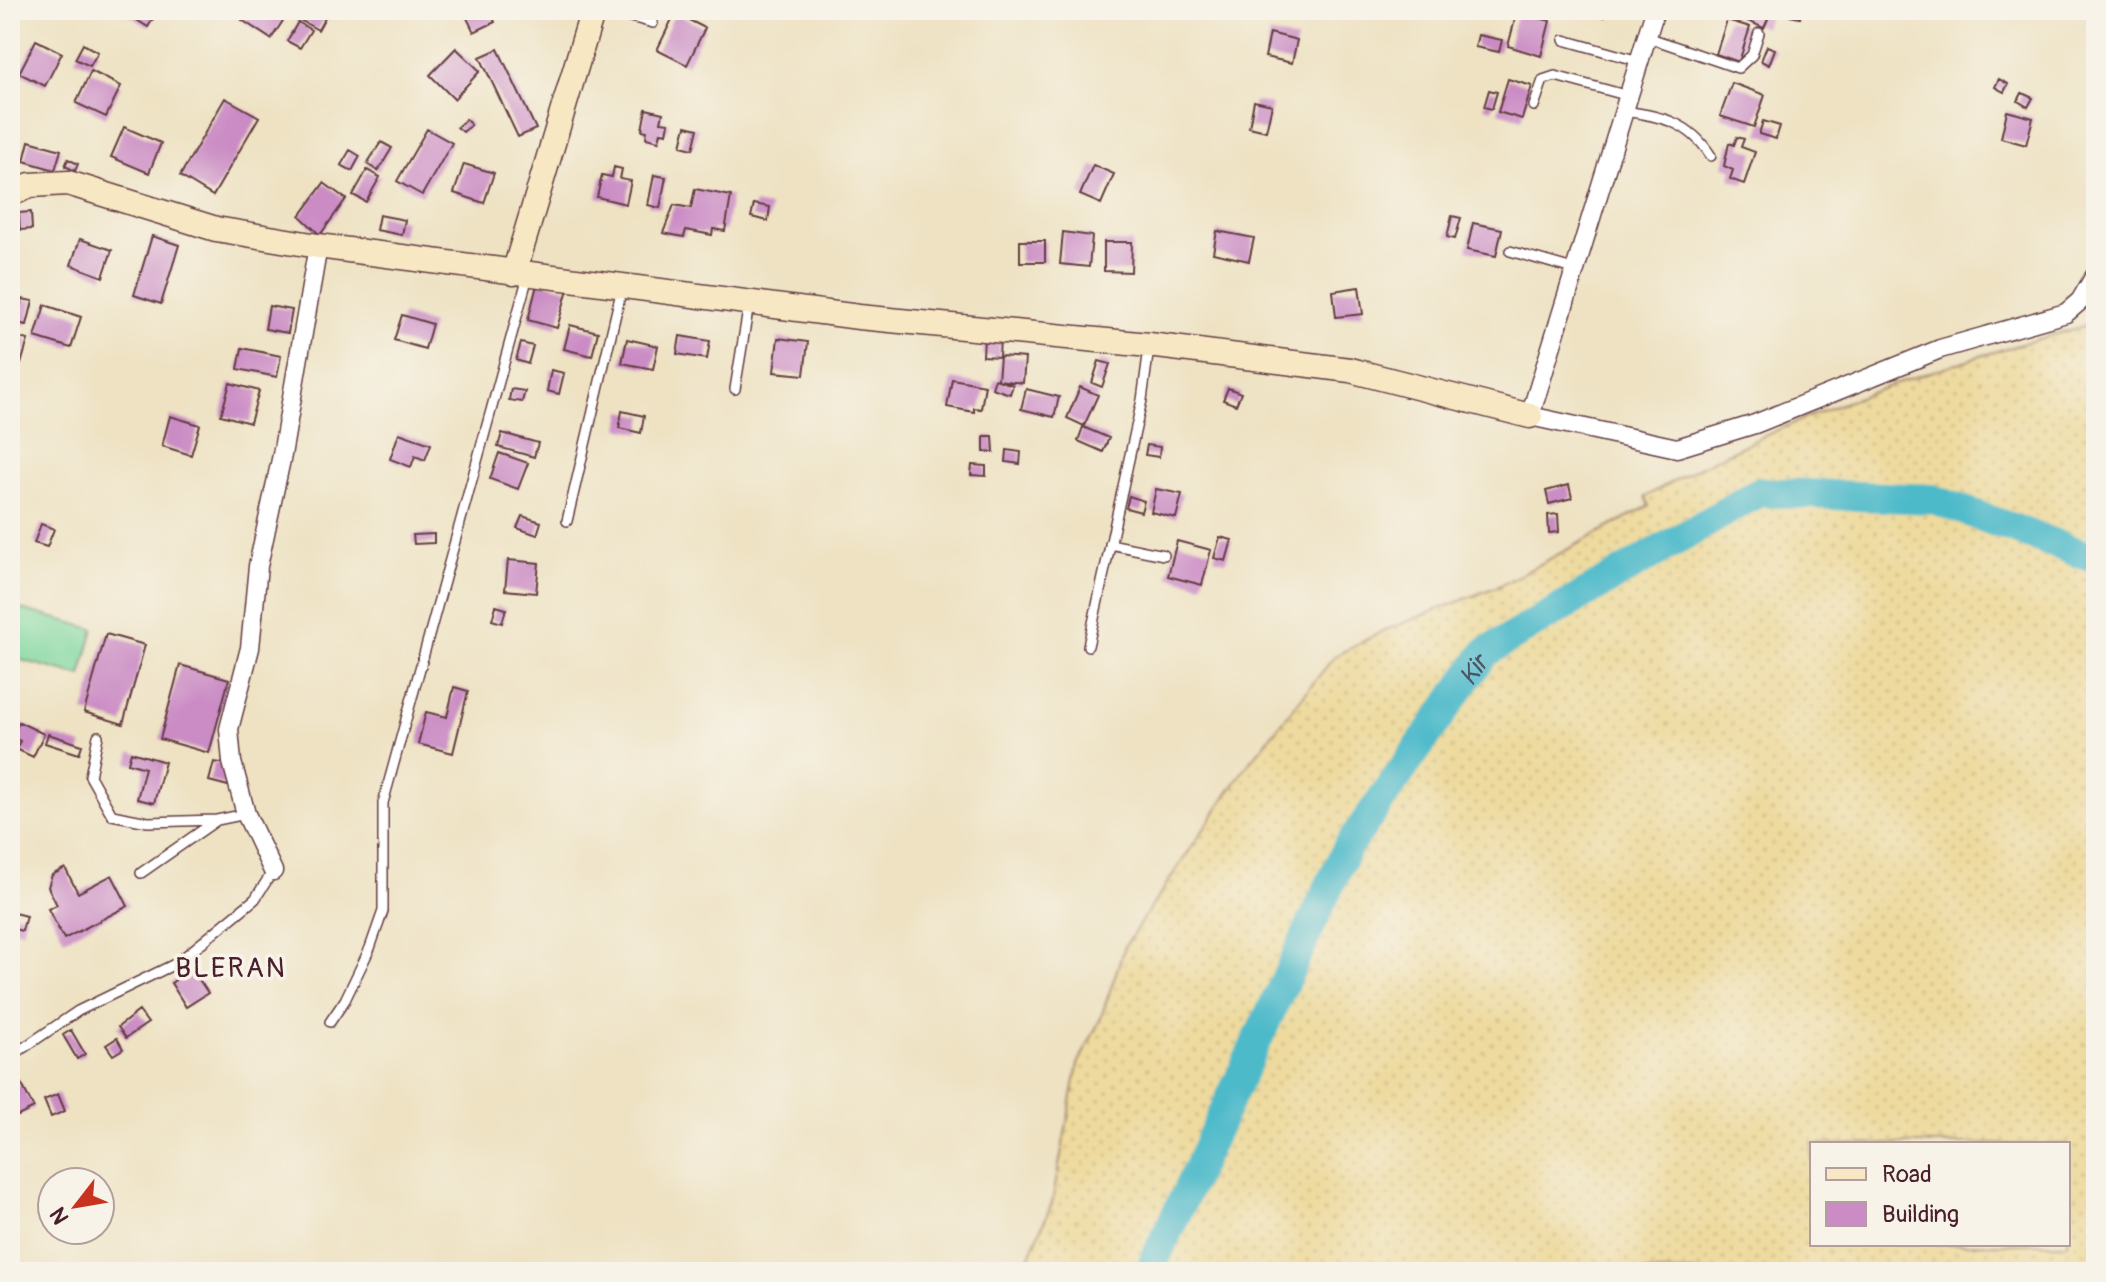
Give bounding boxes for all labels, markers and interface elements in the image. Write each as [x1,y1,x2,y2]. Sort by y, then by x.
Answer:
water label: Kir [1452,646,1498,692]
district label: BLERAN [175,951,287,986]
legend [1810,1142,2070,1246]
text: Road [1882,1160,1932,1189]
north arrow [36,1166,116,1246]
text: Building [1882,1200,1959,1229]
text: N [44,1202,76,1229]

